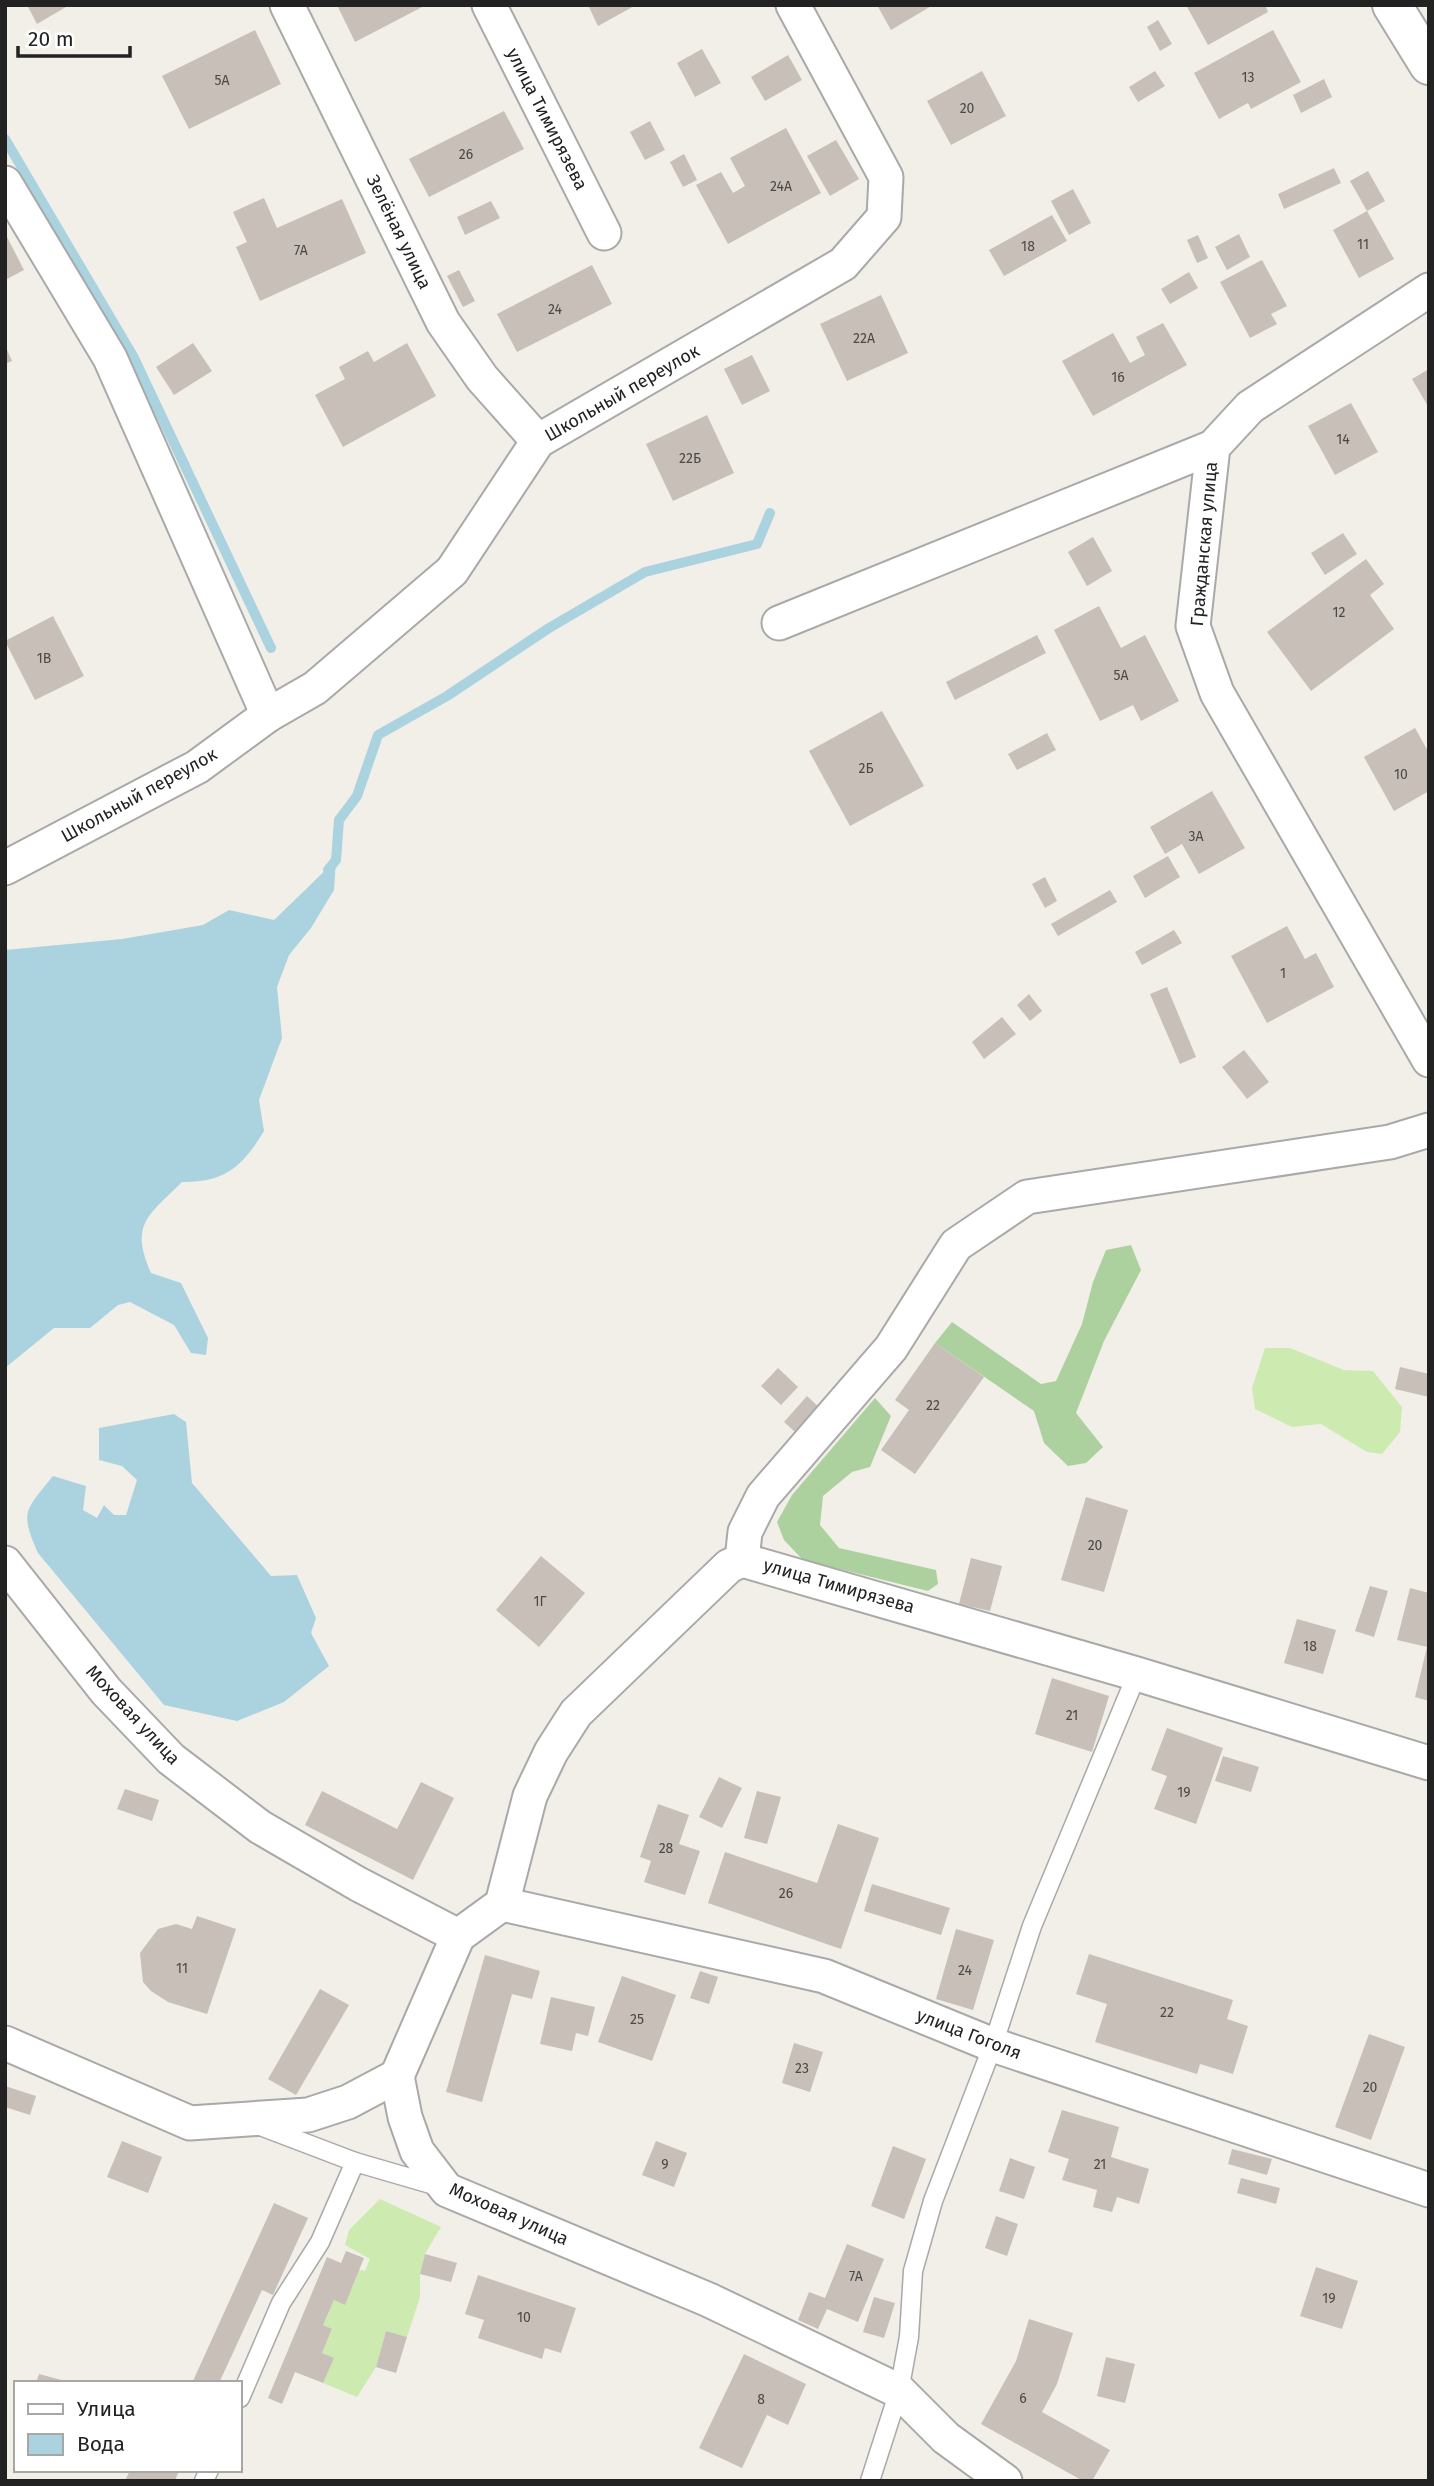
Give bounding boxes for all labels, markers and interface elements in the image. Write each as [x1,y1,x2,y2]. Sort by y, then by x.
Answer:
scale bar [18,14,130,58]
text: 20 m [28,26,74,52]
street label: улица Тимирязева [502,44,592,194]
house number: 13 [1241,69,1255,86]
house number: 5А [214,72,230,89]
house number: 20 [960,100,975,117]
house number: 26 [459,146,473,163]
street label: Зелёная улица [362,171,436,293]
house number: 24А [770,178,792,195]
house number: 11 [1357,236,1369,253]
house number: 18 [1021,238,1035,255]
house number: 7А [294,242,308,259]
house number: 24 [548,301,563,318]
house number: 22А [853,330,875,347]
street label: Школьный переулок [541,339,704,446]
house number: 16 [1111,369,1125,386]
house number: 14 [1336,431,1350,448]
house number: 22Б [679,450,701,467]
street label: Гражданская улица [1186,461,1222,627]
house number: 12 [1333,604,1346,621]
house number: 1В [37,650,51,667]
house number: 5А [1113,667,1129,684]
street label: Школьный переулок [57,743,221,847]
house number: 2Б [858,760,874,777]
house number: 10 [1394,766,1408,783]
house number: 3А [1188,828,1204,845]
house number: 1 [1280,965,1286,982]
house number: 22 [926,1397,940,1414]
house number: 20 [1088,1537,1103,1554]
street label: улица Тимирязева [761,1554,917,1618]
house number: 1Г [533,1593,547,1610]
house number: 18 [1303,1638,1317,1655]
street label: Моховая улица [81,1661,185,1769]
house number: 21 [1066,1707,1078,1724]
house number: 19 [1177,1784,1191,1801]
house number: 28 [659,1840,674,1857]
house number: 26 [779,1885,793,1902]
house number: 11 [176,1960,188,1977]
house number: 24 [958,1962,973,1979]
street label: улица Гоголя [913,2004,1025,2064]
house number: 22 [1160,2004,1174,2021]
house number: 25 [630,2011,644,2028]
house number: 23 [795,2060,809,2077]
house number: 20 [1363,2079,1378,2096]
house number: 9 [661,2156,669,2173]
house number: 21 [1094,2156,1106,2173]
street label: Моховая улица [446,2178,572,2250]
house number: 7А [849,2268,863,2285]
house number: 19 [1322,2290,1336,2307]
house number: 10 [517,2309,531,2326]
legend [14,2381,242,2472]
house number: 6 [1019,2390,1027,2407]
house number: 8 [757,2391,765,2408]
text: Улица [77,2396,136,2422]
text: Вода [77,2431,125,2457]

